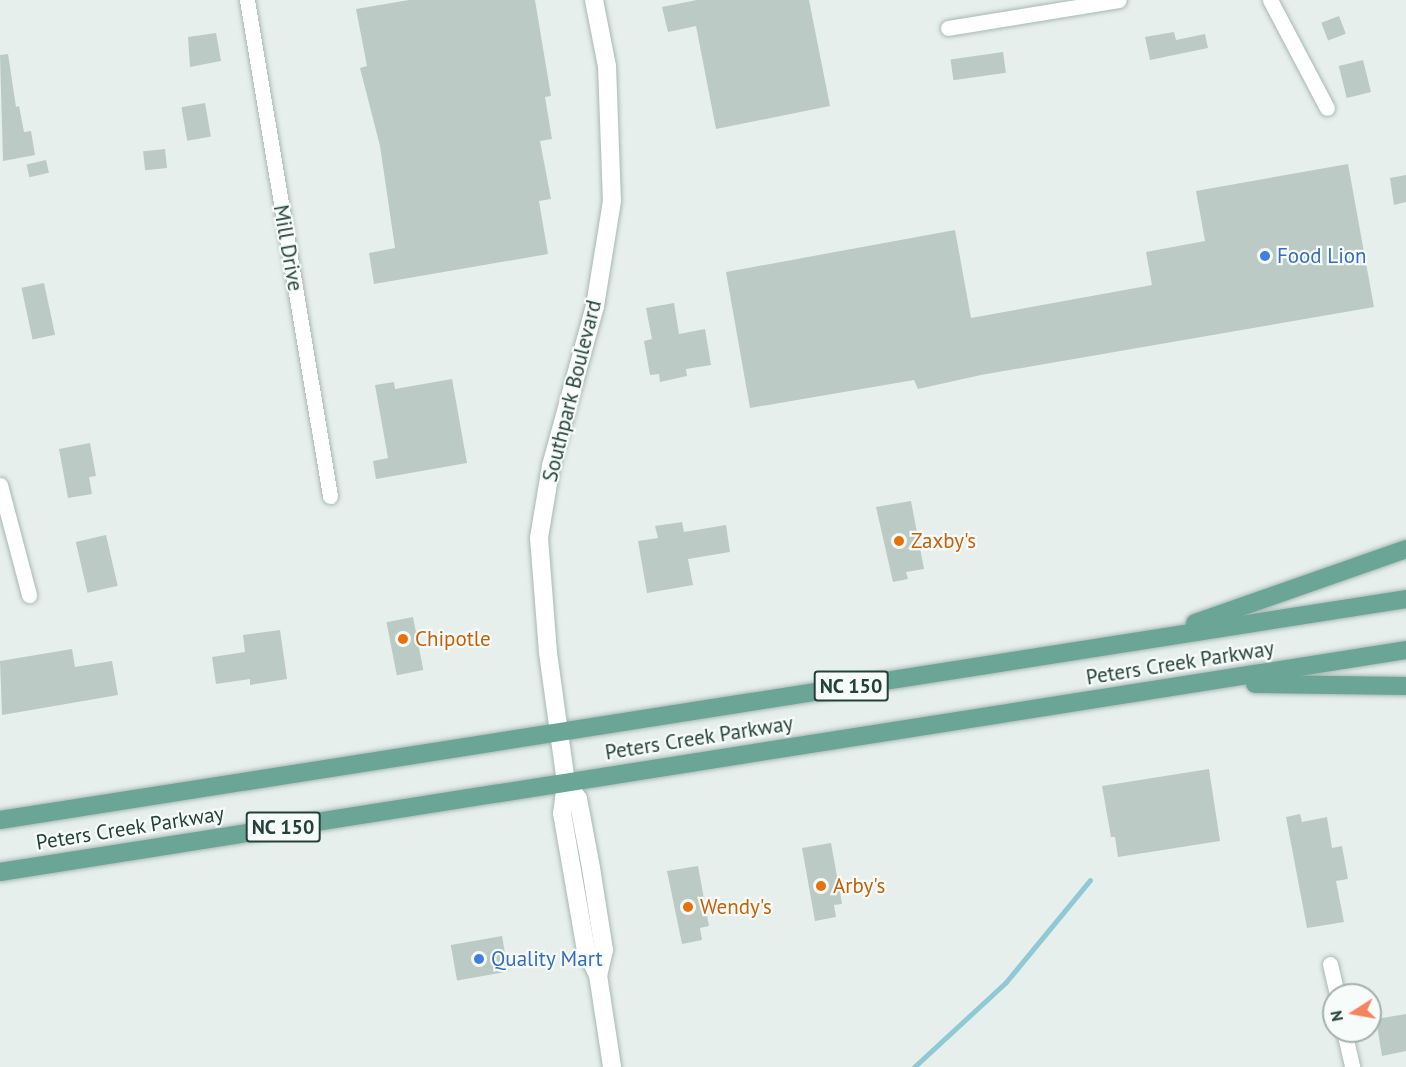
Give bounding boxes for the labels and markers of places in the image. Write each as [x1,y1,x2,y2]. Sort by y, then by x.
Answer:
place label: Food Lion [1277,243,1367,269]
marker: Food Lion [1258,249,1272,263]
place label: Zaxby's [911,528,976,554]
marker: Zaxby's [892,534,906,548]
place label: Chipotle [415,626,491,652]
marker: Chipotle [396,632,410,646]
place label: Arby's [833,873,885,899]
marker: Arby's [814,879,828,893]
place label: Wendy's [700,894,772,920]
marker: Wendy's [681,900,695,914]
place label: Quality Mart [491,946,603,972]
marker: Quality Mart [472,952,486,966]

